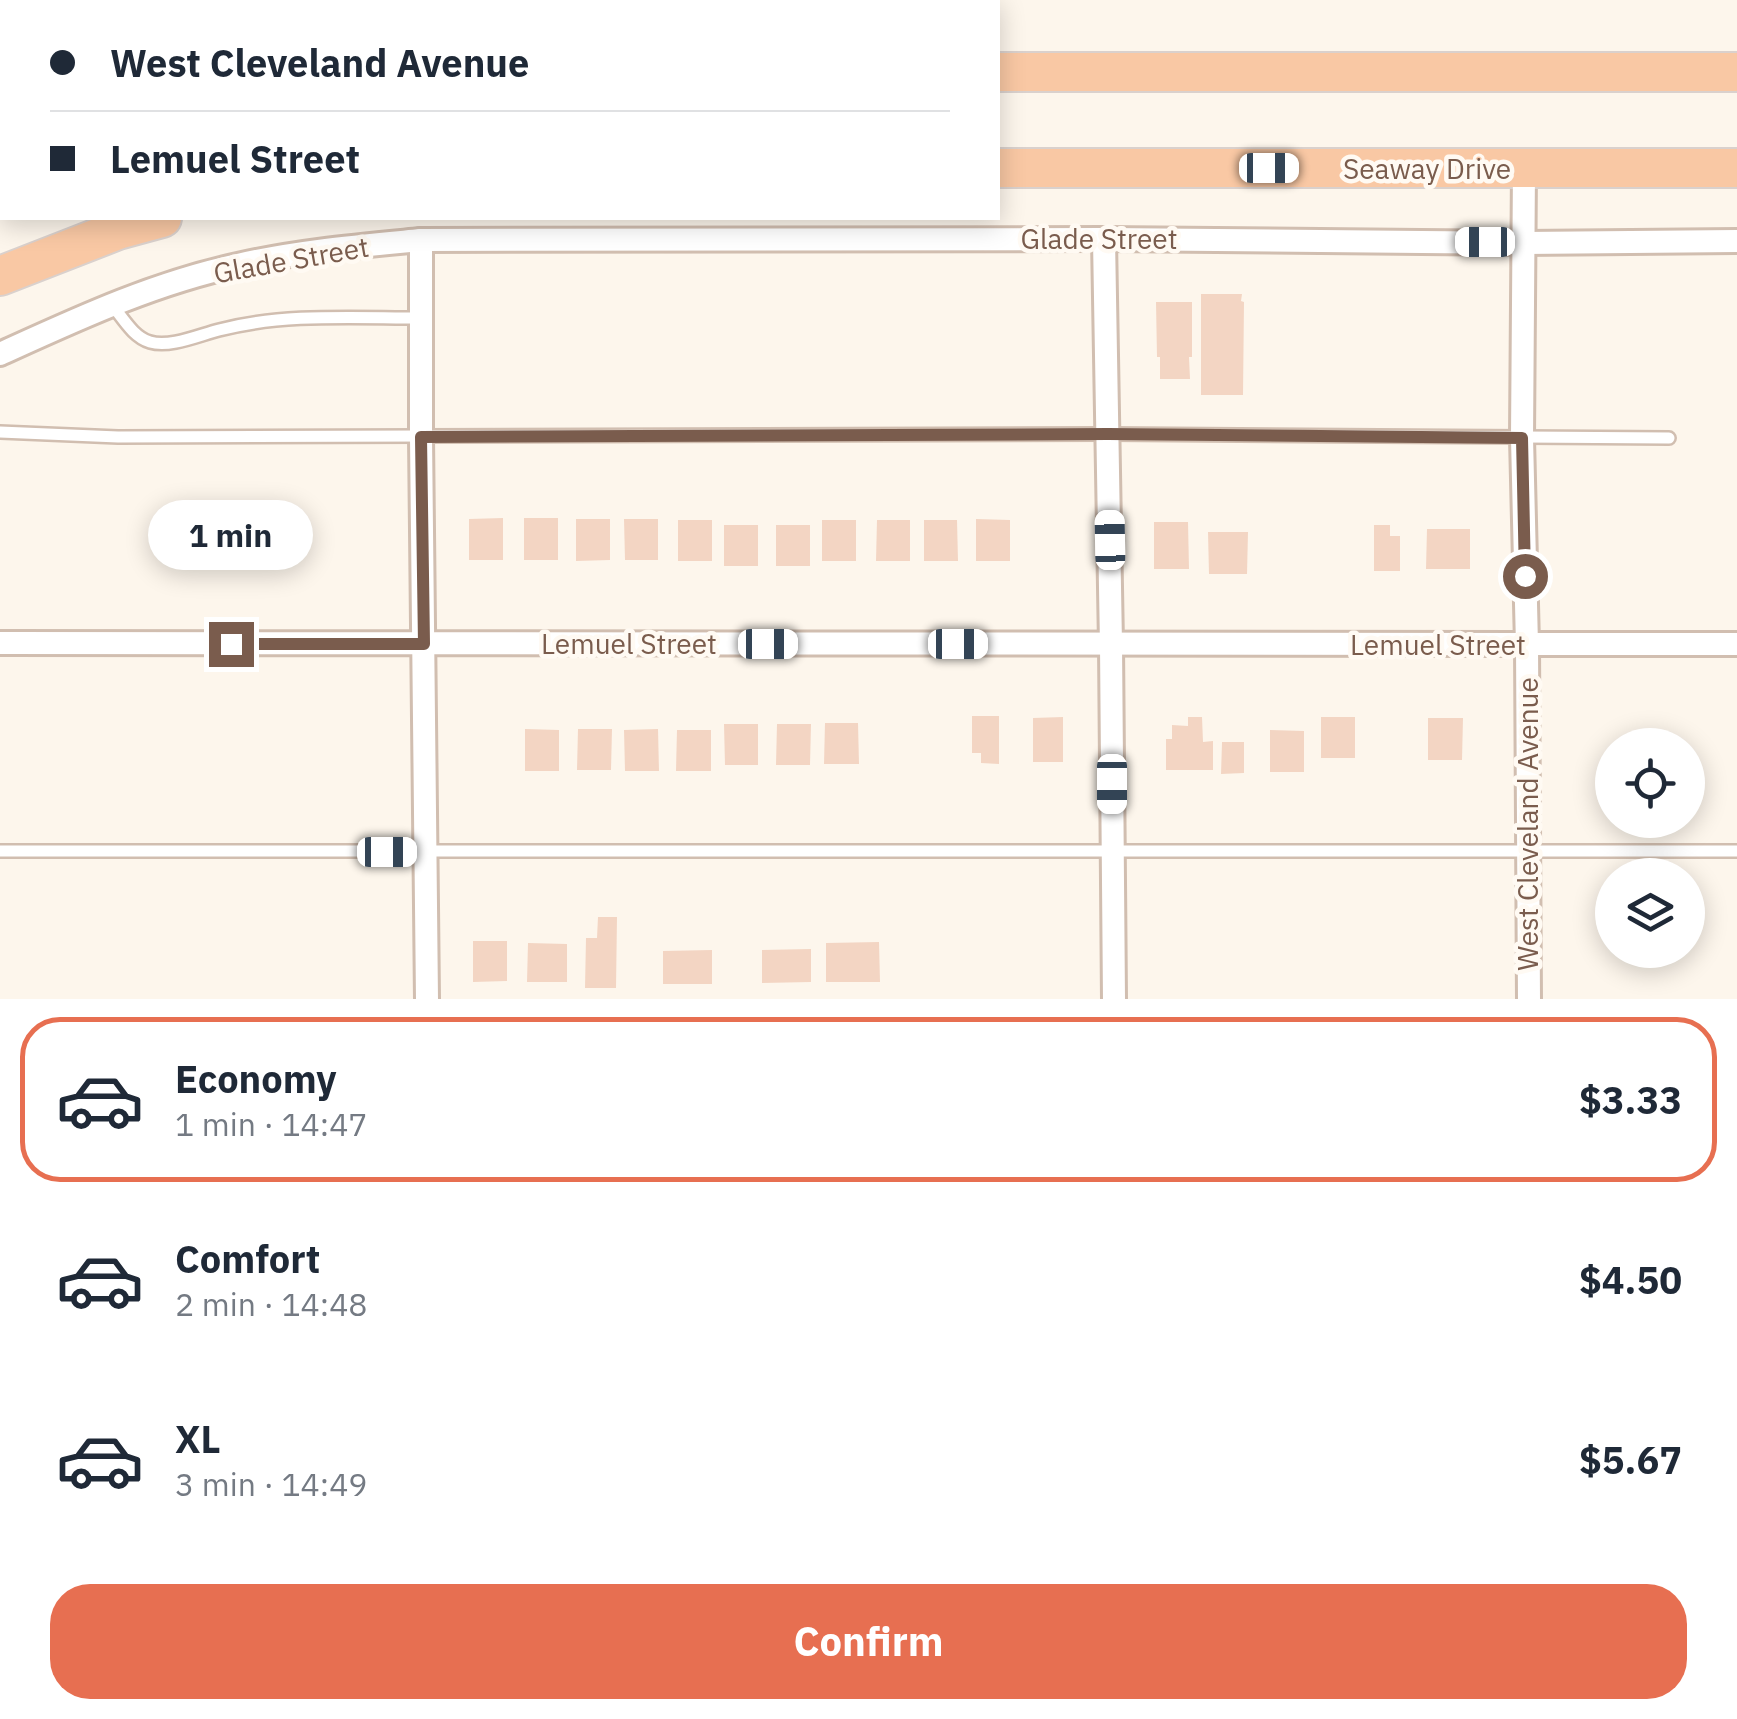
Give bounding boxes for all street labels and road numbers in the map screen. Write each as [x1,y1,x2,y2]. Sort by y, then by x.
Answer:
street label: Seaway Drive [1343,150,1511,187]
street label: Glade Street [1020,220,1178,257]
street label: Glade Street [210,228,371,291]
street label: Lemuel Street [541,625,717,662]
street label: Lemuel Street [1350,626,1526,663]
street label: West Cleveland Avenue [1509,677,1546,971]

